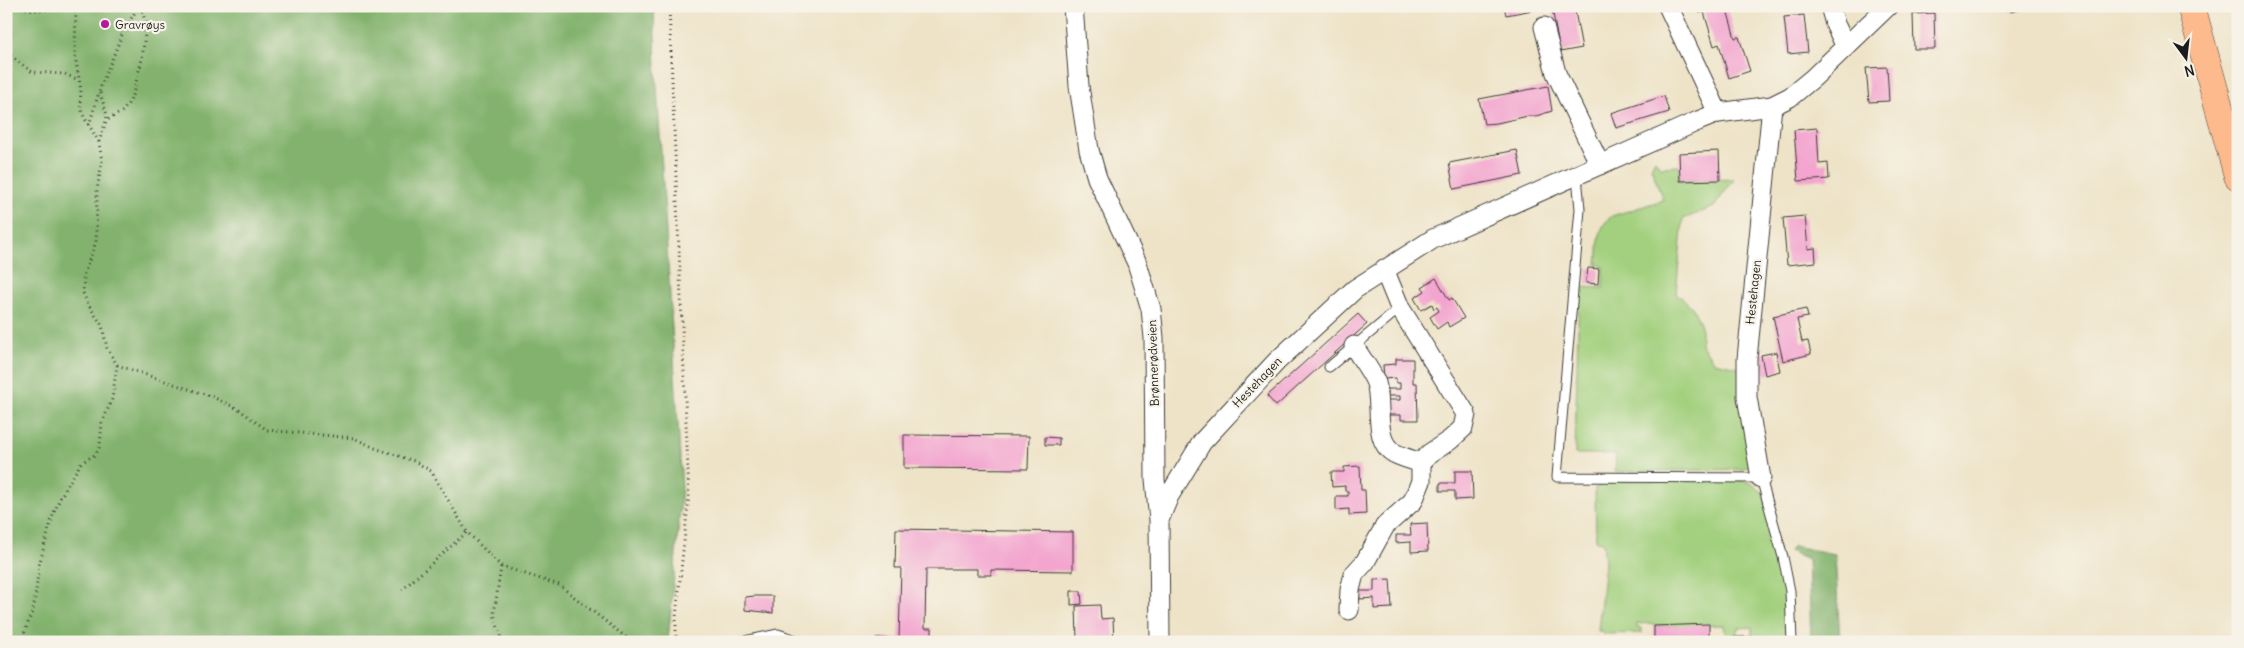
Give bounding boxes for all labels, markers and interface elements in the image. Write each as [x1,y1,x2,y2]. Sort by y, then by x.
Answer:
place label: Gravrøys [115,17,165,32]
marker: Gravrøys [99,18,111,30]
north arrow [2162,32,2212,82]
text: N [2182,61,2196,81]
street label: Hestehagen [1742,259,1764,325]
street label: Brønnerødveien [1144,319,1162,407]
street label: Hestehagen [1229,353,1285,410]

